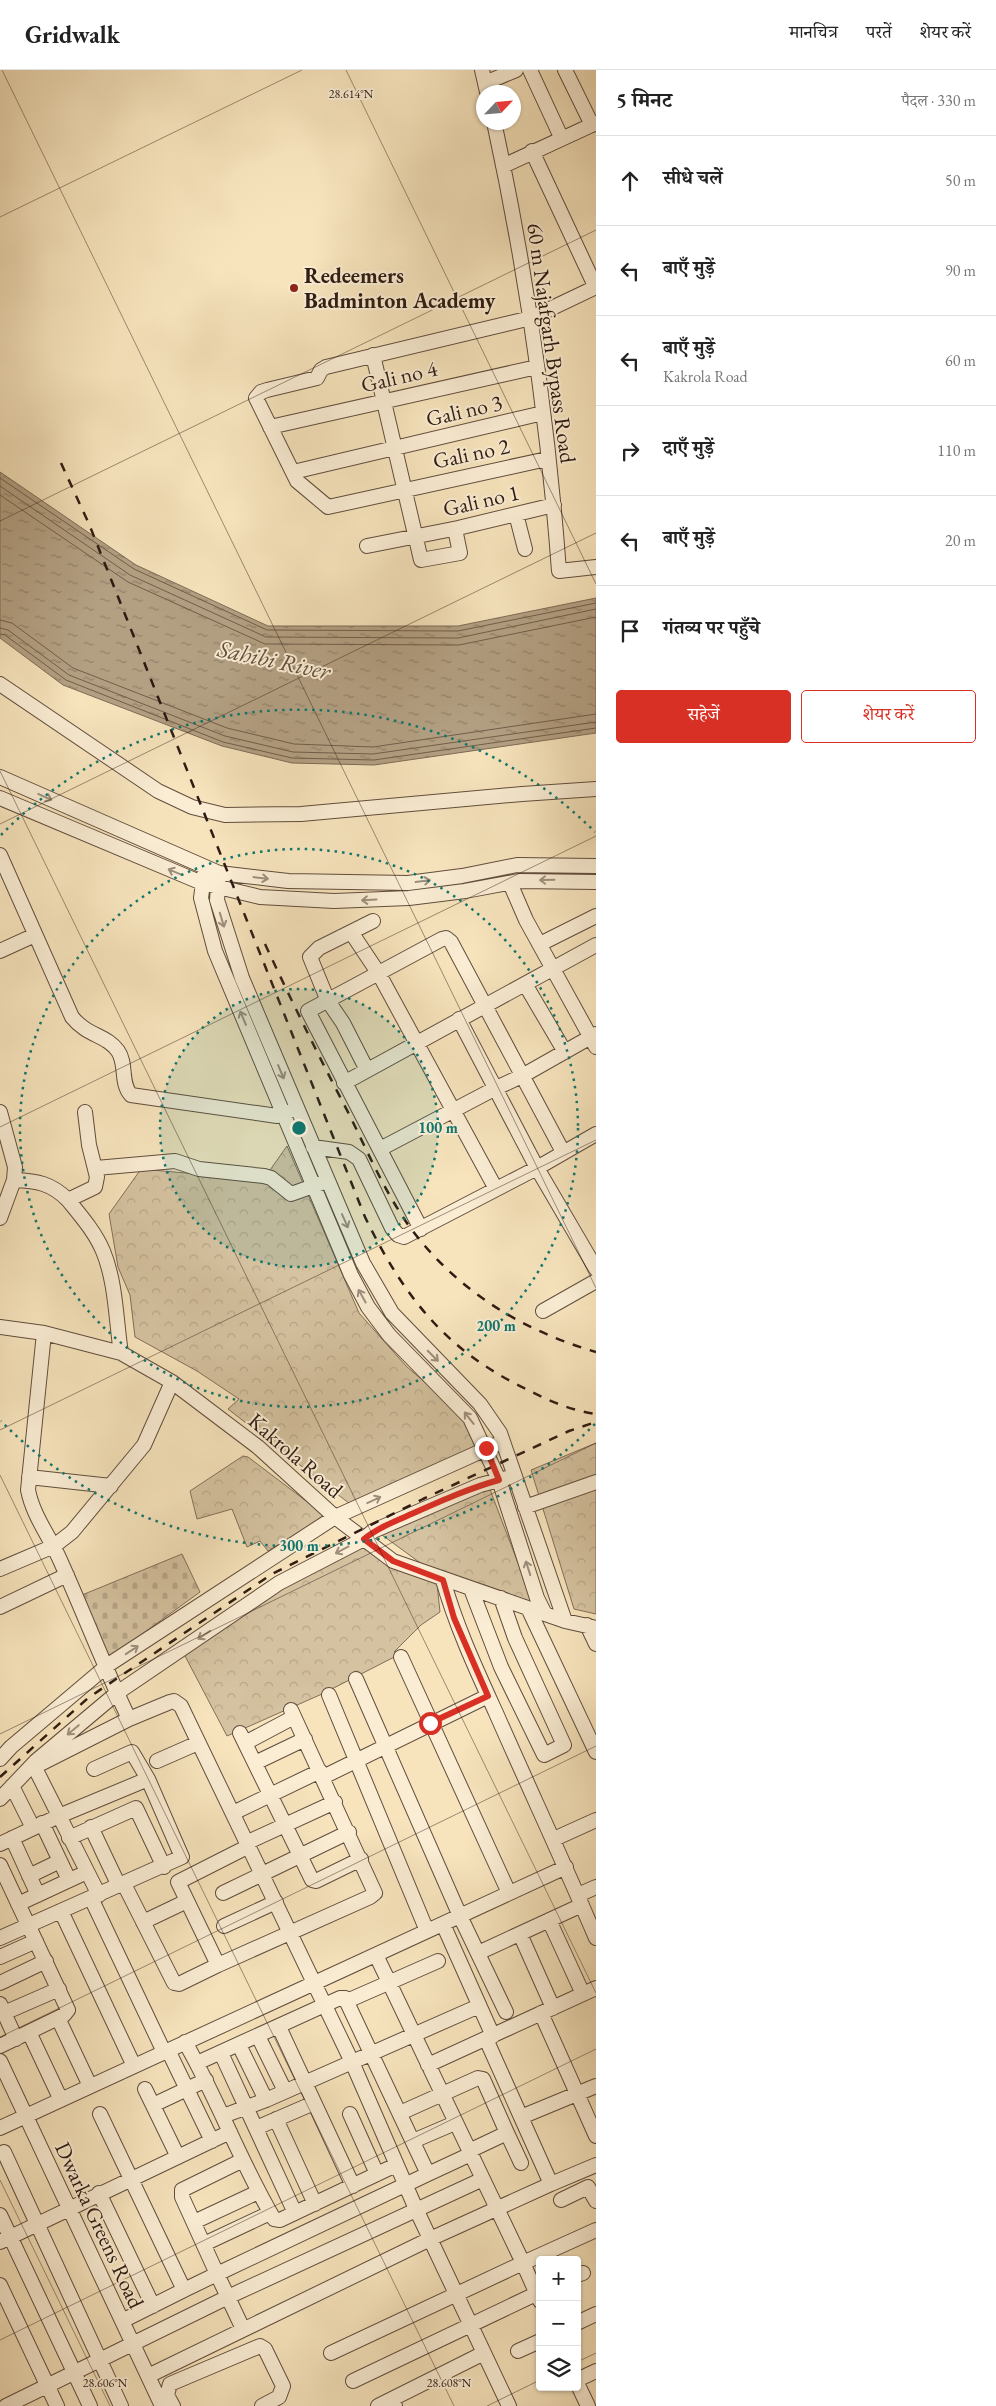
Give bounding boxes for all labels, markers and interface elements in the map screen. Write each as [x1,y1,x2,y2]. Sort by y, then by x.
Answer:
text: Gridwalk [25,19,120,50]
text: मानचित्र [789,20,838,43]
text: परतें [866,20,892,43]
text: शेयर करें [920,20,971,43]
north arrow [476,85,521,130]
text: 28.614°N [329,86,374,102]
text: 5 मिनट [616,86,672,113]
text: पैदल · 330 m [902,90,976,111]
text: सीधे चलें [663,165,723,190]
icon: ahead [616,167,644,195]
text: 50 m [945,170,976,191]
street label: 60 m Najafgarh Bypass Road [520,221,583,466]
text: बाएँ मुड़ें [663,255,715,280]
icon: left [616,257,644,285]
text: 90 m [945,260,976,281]
place label: Redeemers Badminton Academy [304,261,496,315]
marker: Redeemers Badminton Academy [288,282,300,294]
text: बाएँ मुड़ें [663,335,715,360]
icon: left [616,347,644,375]
text: 60 m [945,350,976,371]
street label: Gali no 4 [358,354,440,399]
text: Kakrola Road [663,366,748,387]
street label: Gali no 3 [423,388,505,433]
street label: Gali no 2 [430,431,512,476]
text: दाएँ मुड़ें [663,435,714,460]
icon: right [616,437,644,465]
text: 110 m [937,440,976,461]
street label: Gali no 1 [440,478,522,523]
text: बाएँ मुड़ें [663,525,715,550]
icon: left [616,527,644,555]
text: 20 m [945,530,976,551]
text: गंतव्य पर पहुँचे [663,615,760,640]
icon: arrive [616,617,644,645]
water label: Sahibi River [214,632,335,687]
button: सहेजें [616,690,791,743]
button: शेयर करें [801,690,976,743]
one-way arrow [37,793,52,803]
one-way arrow [168,867,183,876]
one-way arrow [253,873,269,883]
one-way arrow [415,876,431,886]
one-way arrow [540,876,556,885]
one-way arrow [361,895,377,904]
one-way arrow [217,912,227,928]
one-way arrow [237,1011,247,1026]
one-way arrow [277,1064,286,1079]
text: 100 m [418,1118,458,1137]
centre of rings [290,1119,308,1137]
one-way arrow [340,1213,350,1228]
one-way arrow [357,1289,366,1304]
text: 200 m [476,1316,516,1335]
one-way arrow [427,1349,439,1362]
street label: Kakrola Road [242,1406,350,1505]
one-way arrow [463,1412,474,1425]
route end [475,1437,498,1460]
one-way arrow [366,1494,381,1504]
text: 300 m [279,1536,319,1555]
one-way arrow [335,1546,350,1555]
one-way arrow [523,1561,532,1577]
one-way arrow [197,1630,211,1640]
one-way arrow [124,1644,138,1654]
route start [419,1712,442,1735]
one-way arrow [66,1725,79,1736]
street label: Dwarka Greens Road [48,2137,151,2314]
map controls [536,2256,581,2391]
button: + [536,2256,581,2301]
button: − [536,2301,581,2346]
button: layers [536,2346,581,2391]
text: 28.606°N [83,2375,128,2391]
text: 28.608°N [427,2375,472,2391]

